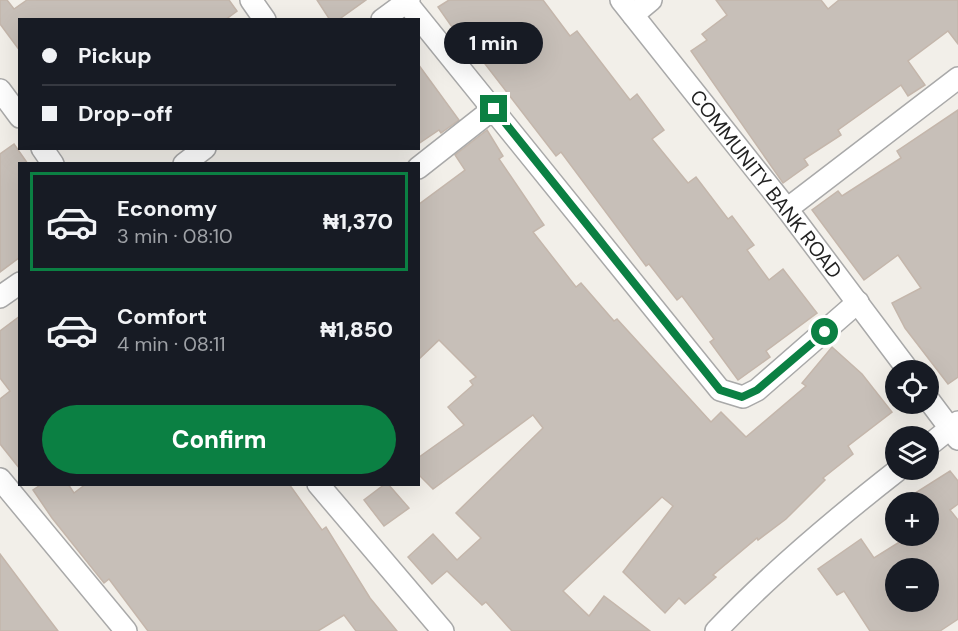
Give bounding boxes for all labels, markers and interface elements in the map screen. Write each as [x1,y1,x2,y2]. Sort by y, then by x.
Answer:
callout: 1 min [444,22,544,64]
text: 1 min [469,30,518,56]
text: Pickup [78,41,152,70]
street label: COMMUNITY BANK ROAD [684,84,848,284]
route end [480,95,507,122]
text: Drop-off [78,99,173,128]
text: Economy [117,194,217,223]
icon: car [45,195,99,249]
text: ₦1,370 [323,207,393,236]
text: 3 min · 08:10 [117,223,233,249]
text: Comfort [117,302,207,331]
icon: car [45,303,99,357]
text: ₦1,850 [320,315,393,344]
route start [811,318,838,345]
text: 4 min · 08:11 [117,331,226,357]
map controls [885,360,939,612]
button: locate [885,360,939,414]
button: Confirm [42,405,396,474]
button: layers [885,426,939,480]
button: + [885,492,939,546]
button: − [885,558,939,612]

